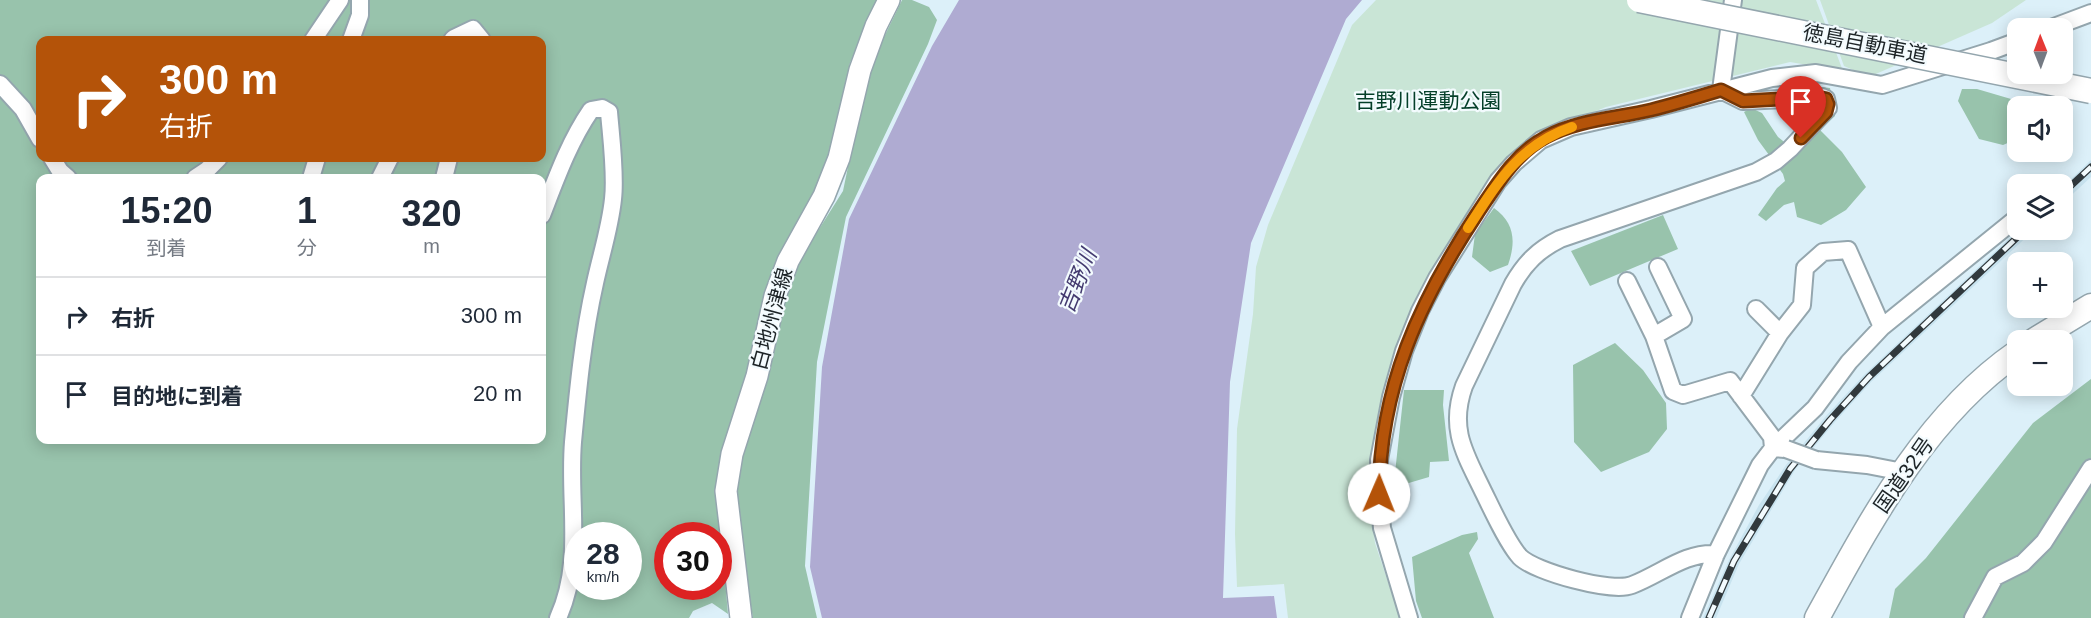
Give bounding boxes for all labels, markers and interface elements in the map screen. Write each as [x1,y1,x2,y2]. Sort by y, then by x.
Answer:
north arrow [2007,18,2073,84]
map controls [2007,18,2073,396]
street label: 徳島自動車道 [1801,20,1929,67]
text: 300 m [159,56,278,103]
icon: right [60,60,138,138]
pin [1775,76,1826,138]
icon: arrive [1784,85,1817,118]
park label: 吉野川運動公園 [1355,89,1502,112]
button: sound [2007,96,2073,162]
text: 右折 [159,112,213,142]
button: layers [2007,174,2073,240]
text: 15:20 [120,190,213,231]
text: 1 [297,190,317,231]
text: 320 [401,193,462,234]
text: m [423,235,440,257]
text: 到着 [146,237,186,259]
text: 分 [297,237,317,259]
water label: 吉野川 [1054,244,1102,316]
button: + [2007,252,2073,318]
street label: 白地州津線 [747,265,796,373]
icon: right [60,300,93,333]
text: 300 m [461,303,522,328]
text: 右折 [111,306,155,331]
button: − [2007,330,2073,396]
icon: arrive [60,378,93,411]
text: 20 m [473,381,522,406]
text: 目的地に到着 [111,384,243,409]
street label: 国道32号 [1869,433,1938,517]
position arrow [1347,462,1411,526]
speed limit sign: 30 [654,522,732,600]
text: 28 [586,537,620,570]
text: km/h [587,568,619,585]

